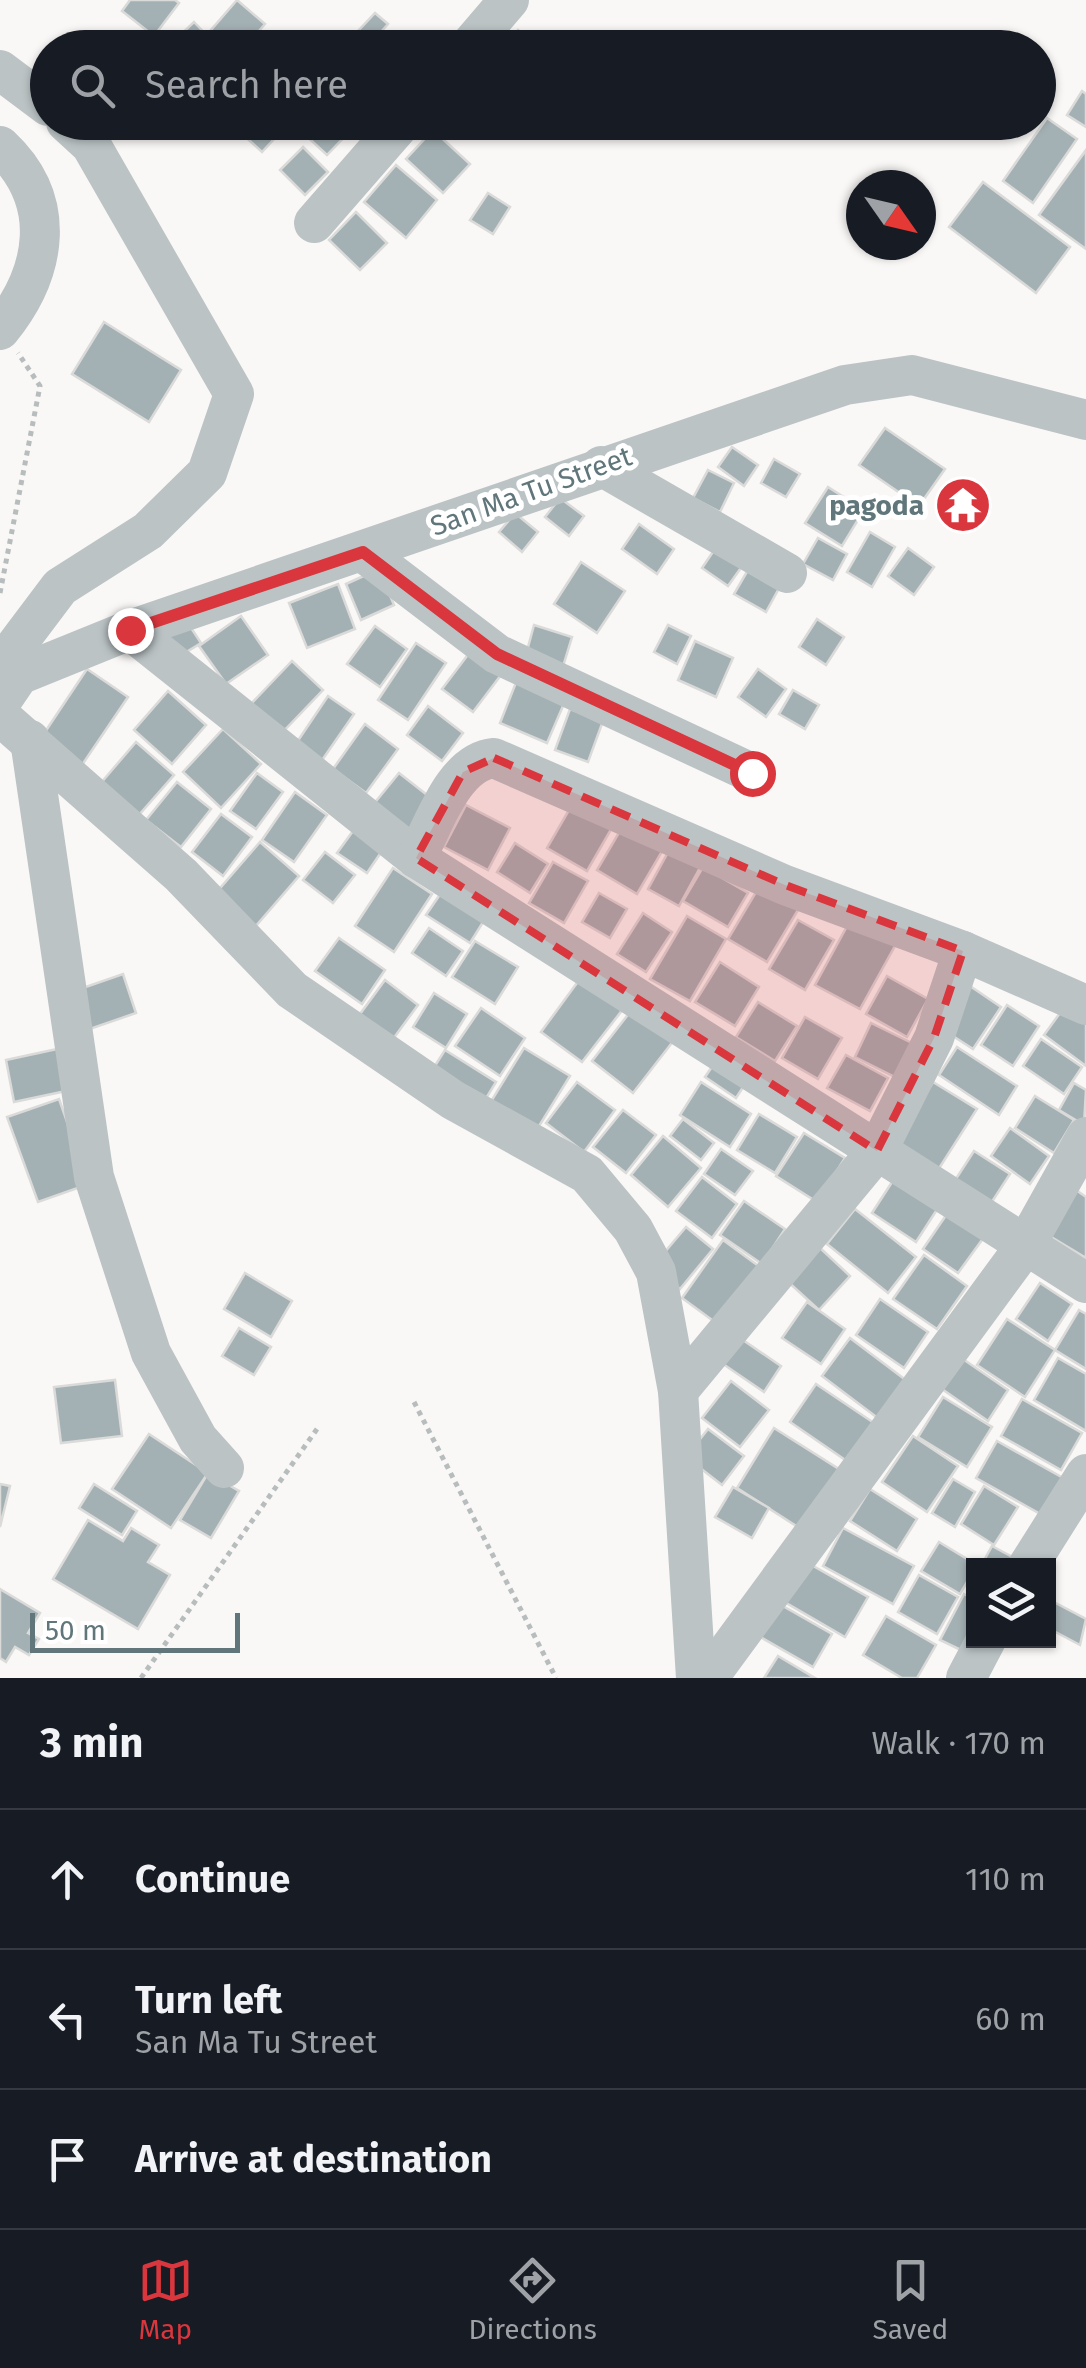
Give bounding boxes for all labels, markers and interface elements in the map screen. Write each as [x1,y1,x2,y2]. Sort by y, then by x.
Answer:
search box [30,30,1056,140]
icon: search [65,58,120,113]
text: Search here [145,62,348,108]
north arrow [846,170,936,260]
street label: San Ma Tu Street [426,439,637,543]
temple icon: pagoda [933,475,993,535]
place label: pagoda [829,489,924,522]
route end [108,608,154,654]
route start [730,751,776,797]
map controls [966,1558,1056,1648]
button: layers [966,1558,1056,1648]
scale bar [30,1608,240,1652]
text: 50 m [45,1614,106,1647]
text: 3 min [40,1718,143,1768]
text: Walk · 170 m [872,1724,1046,1762]
icon: ahead [40,1852,95,1907]
text: Continue [135,1856,290,1902]
text: 110 m [965,1860,1046,1898]
text: Turn left [135,1977,282,2023]
icon: left [40,1992,95,2047]
text: 60 m [975,2000,1046,2038]
text: San Ma Tu Street [135,2023,377,2061]
icon: arrive [40,2132,95,2187]
text: Arrive at destination [135,2136,492,2182]
tab: Map [138,2253,193,2346]
tab: Directions [468,2253,597,2346]
tab: Saved [872,2253,948,2346]

